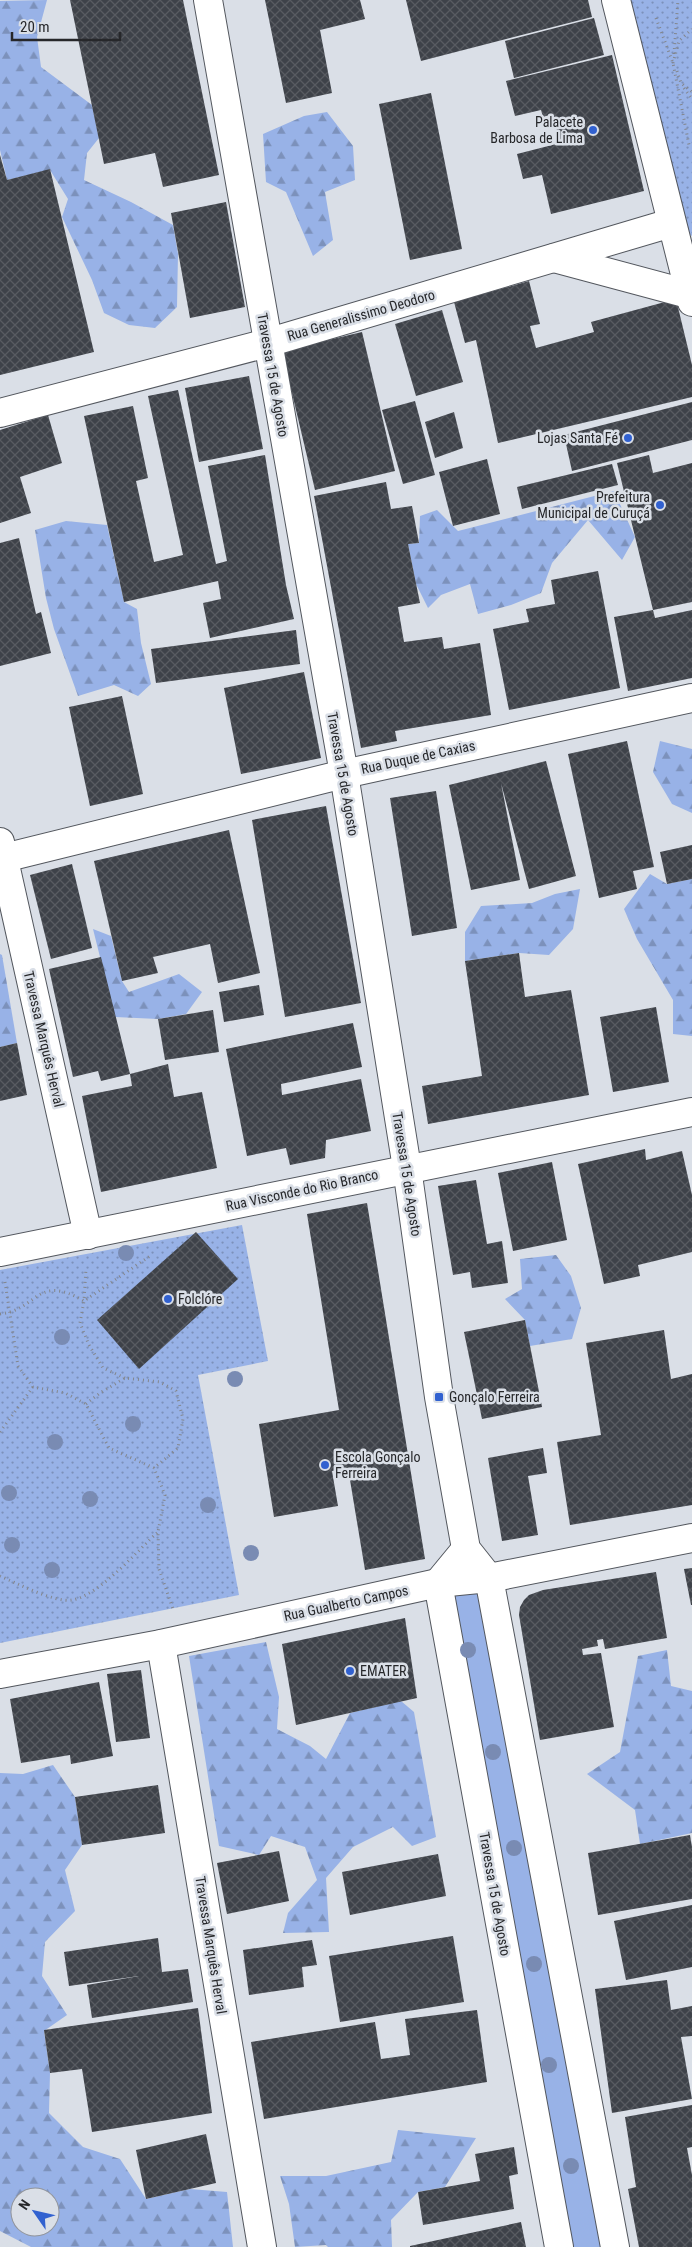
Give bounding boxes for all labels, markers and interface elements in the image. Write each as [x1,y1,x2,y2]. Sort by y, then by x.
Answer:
scale bar [12,10,120,42]
text: 20 m [20,18,50,36]
place label: Palacete Barbosa de Lima [490,114,583,146]
marker: Palacete Barbosa de Lima [587,124,599,136]
street label: Rua Generalissimo Deodoro [285,286,437,344]
street label: Travessa 15 de Agosto [254,312,292,438]
place label: Lojas Santa Fé [537,430,618,446]
marker: Lojas Santa Fé [622,432,634,444]
place label: Prefeitura Municipal de Curuçá [537,489,650,521]
marker: Prefeitura Municipal de Curuçá [654,499,666,511]
street label: Travessa 15 de Agosto [324,711,362,837]
street label: Rua Duque de Caxias [359,737,477,777]
street label: Travessa Marquês Herval [21,969,67,1109]
street label: Travessa 15 de Agosto [389,1111,425,1237]
street label: Rua Visconde do Rio Branco [224,1166,380,1214]
place label: Folclóre [178,1291,223,1307]
marker: Folclóre [162,1293,174,1305]
place label: Gonçalo Ferreira [449,1389,540,1405]
marker: Gonçalo Ferreira [433,1391,445,1403]
place label: Escola Gonçalo Ferreira [335,1449,420,1481]
marker: Escola Gonçalo Ferreira [319,1459,331,1471]
street label: Rua Gualberto Campos [282,1582,410,1624]
place label: EMATER [360,1663,407,1679]
marker: EMATER [344,1665,356,1677]
street label: Travessa 15 de Agosto [476,1831,514,1957]
street label: Travessa Marquês Herval [192,1875,230,2015]
north arrow [10,2187,60,2237]
text: N [15,2197,33,2213]

